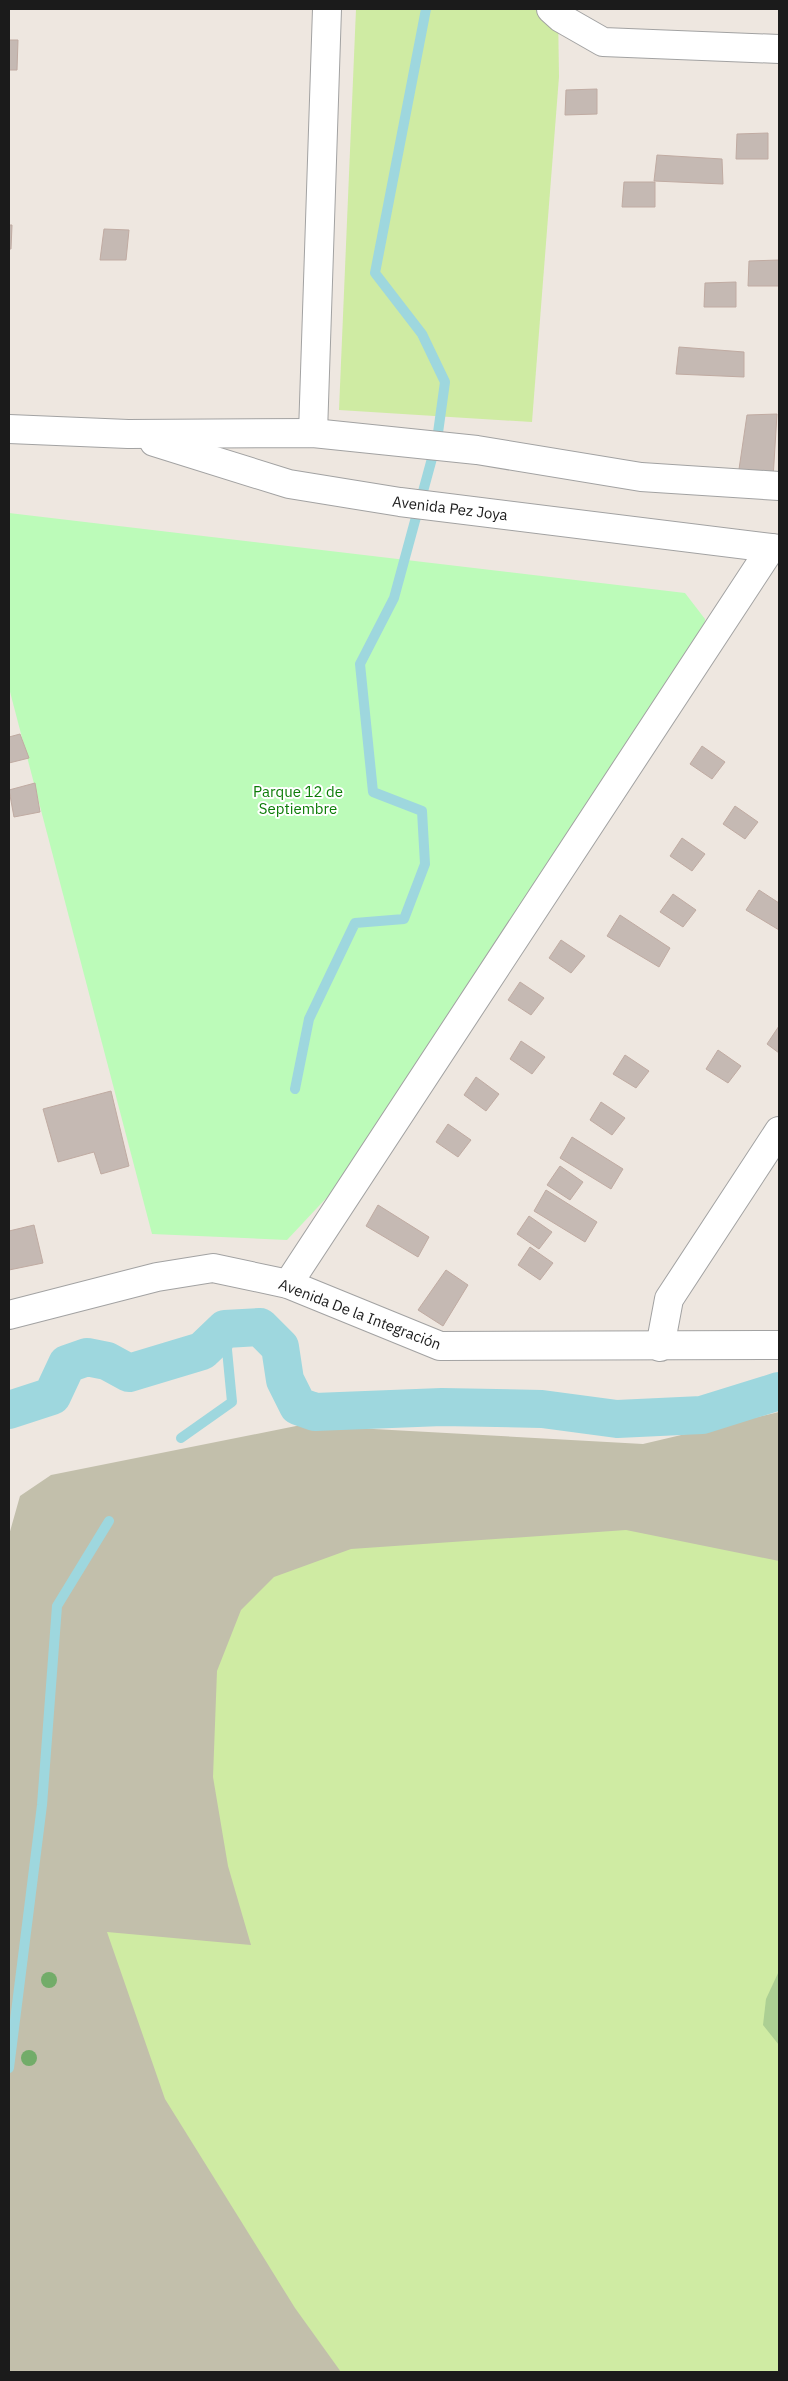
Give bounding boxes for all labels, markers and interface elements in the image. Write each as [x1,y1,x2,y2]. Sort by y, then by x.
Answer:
street label: Avenida Pez Joya [391,491,509,525]
park label: Parque 12 de Septiembre [253,782,343,818]
street label: Avenida De la Integración [276,1274,444,1354]

